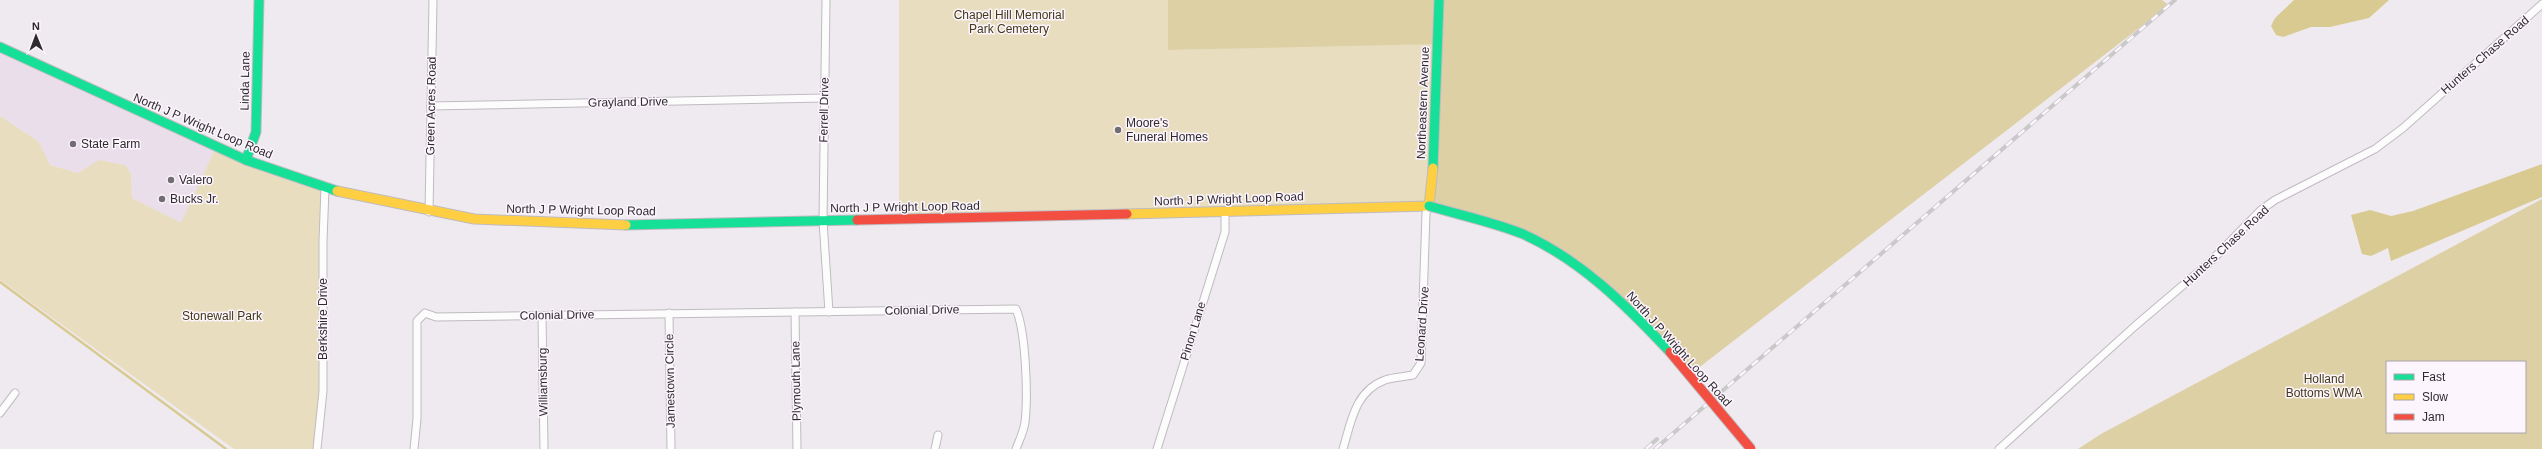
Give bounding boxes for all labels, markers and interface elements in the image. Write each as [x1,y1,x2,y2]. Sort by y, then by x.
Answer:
park label: Chapel Hill Memorial Park Cemetery [954,8,1064,36]
street label: Hunters Chase Road [2438,13,2532,97]
north arrow [16,16,56,56]
text: N [32,20,40,32]
street label: Northeastern Avenue [1414,46,1432,159]
street label: Linda Lane [237,51,253,111]
street label: Green Acres Road [423,57,439,155]
street label: Ferrell Drive [816,77,832,143]
street label: North J P Wright Loop Road [131,90,275,162]
street label: Grayland Drive [588,94,668,110]
place label: Moore's Funeral Homes [1126,116,1208,144]
marker: Moore's Funeral Homes [1113,125,1123,135]
place label: State Farm [81,137,140,151]
marker: State Farm [68,139,78,149]
place label: Valero [179,173,213,187]
marker: Valero [166,175,176,185]
street label: North J P Wright Loop Road [1154,189,1304,209]
place label: Bucks Jr. [170,192,219,206]
marker: Bucks Jr. [157,194,167,204]
street label: North J P Wright Loop Road [830,199,980,215]
street label: North J P Wright Loop Road [506,202,656,218]
street label: Hunters Chase Road [2180,203,2272,289]
street label: Berkshire Drive [316,278,330,360]
street label: Leonard Drive [1412,286,1432,362]
street label: North J P Wright Loop Road [1624,289,1734,409]
street label: Pinon Lane [1177,300,1209,362]
street label: Colonial Drive [885,302,960,318]
street label: Colonial Drive [520,307,595,323]
park label: Stonewall Park [182,309,263,323]
street label: Jamestown Circle [662,333,678,428]
street label: Plymouth Lane [788,341,804,421]
street label: Williamsburg [535,348,551,416]
legend [2386,361,2526,433]
text: Fast [2422,370,2446,384]
park label: Holland Bottoms WMA [2286,372,2362,400]
text: Slow [2422,390,2448,404]
text: Jam [2422,410,2445,424]

